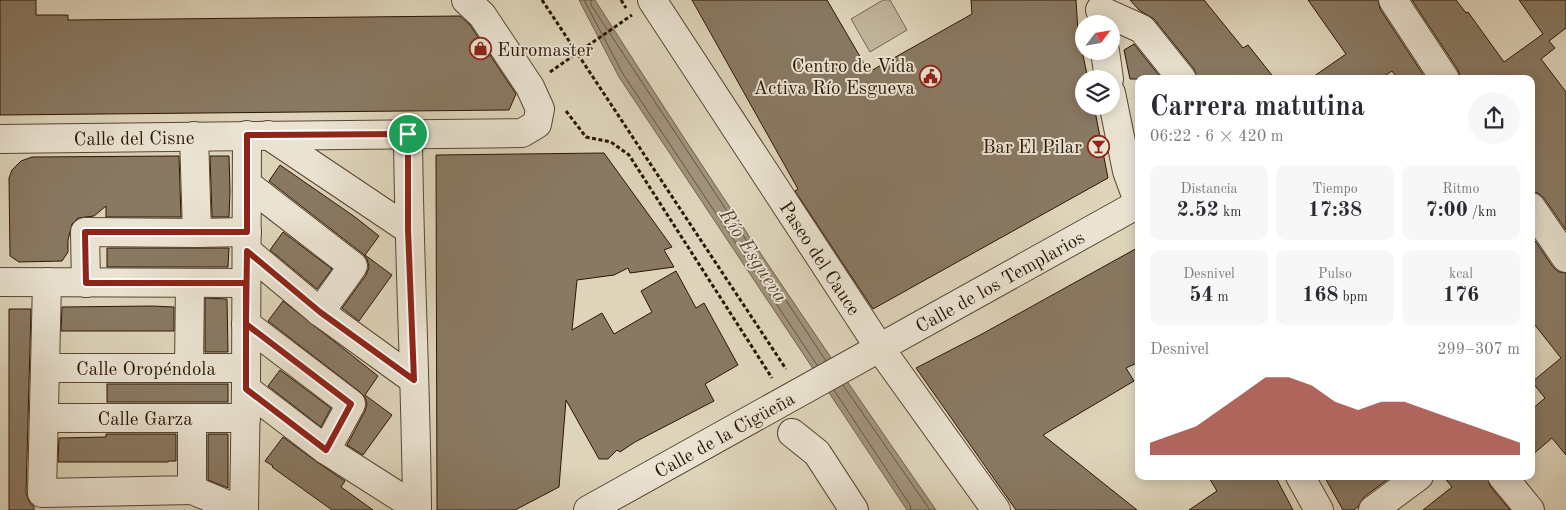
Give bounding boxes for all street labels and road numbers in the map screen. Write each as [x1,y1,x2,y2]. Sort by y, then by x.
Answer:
street label: Calle del Cisne [74,130,195,150]
street label: Paseo del Cauce [775,199,863,319]
street label: Calle de los Templarios [913,229,1088,338]
street label: Calle Oropéndola [76,361,217,380]
street label: Calle de la Cigüeña [652,390,799,483]
street label: Calle Garza [97,411,193,430]

